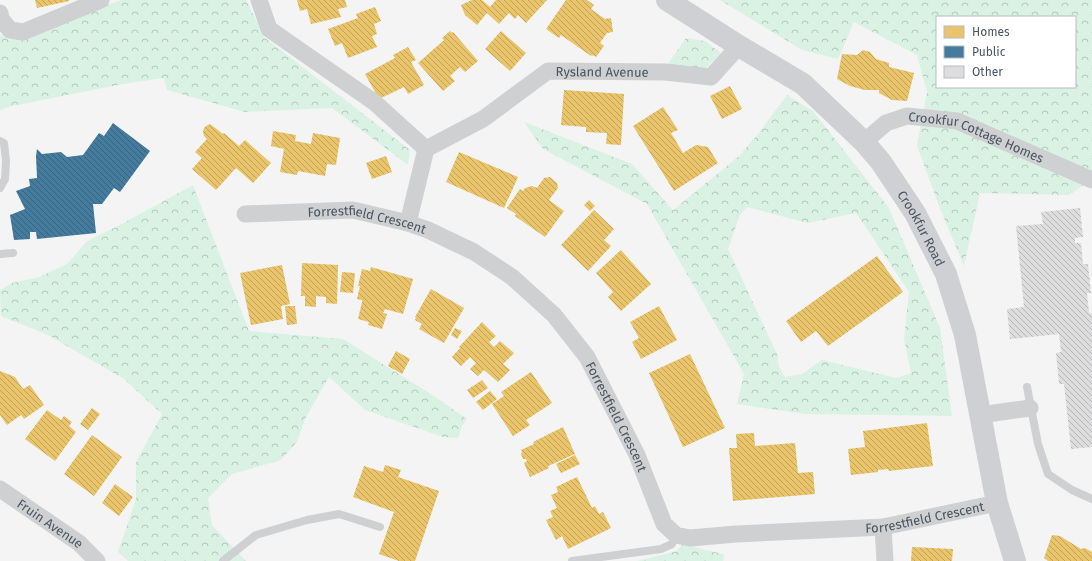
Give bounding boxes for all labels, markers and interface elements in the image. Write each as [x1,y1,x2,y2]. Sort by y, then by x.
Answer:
legend [936,16,1076,88]
text: Homes [972,25,1010,39]
text: Public [972,45,1006,59]
street label: Rysland Avenue [555,64,649,79]
text: Other [972,65,1003,79]
street label: Crookfur Cottage Homes [908,109,1046,165]
street label: Crookfur Road [895,188,948,268]
street label: Forrestfield Crescent [307,202,429,236]
street label: Forrestfield Crescent [583,359,650,474]
street label: Fruin Avenue [15,496,87,551]
street label: Forrestfield Crescent [865,498,986,535]

